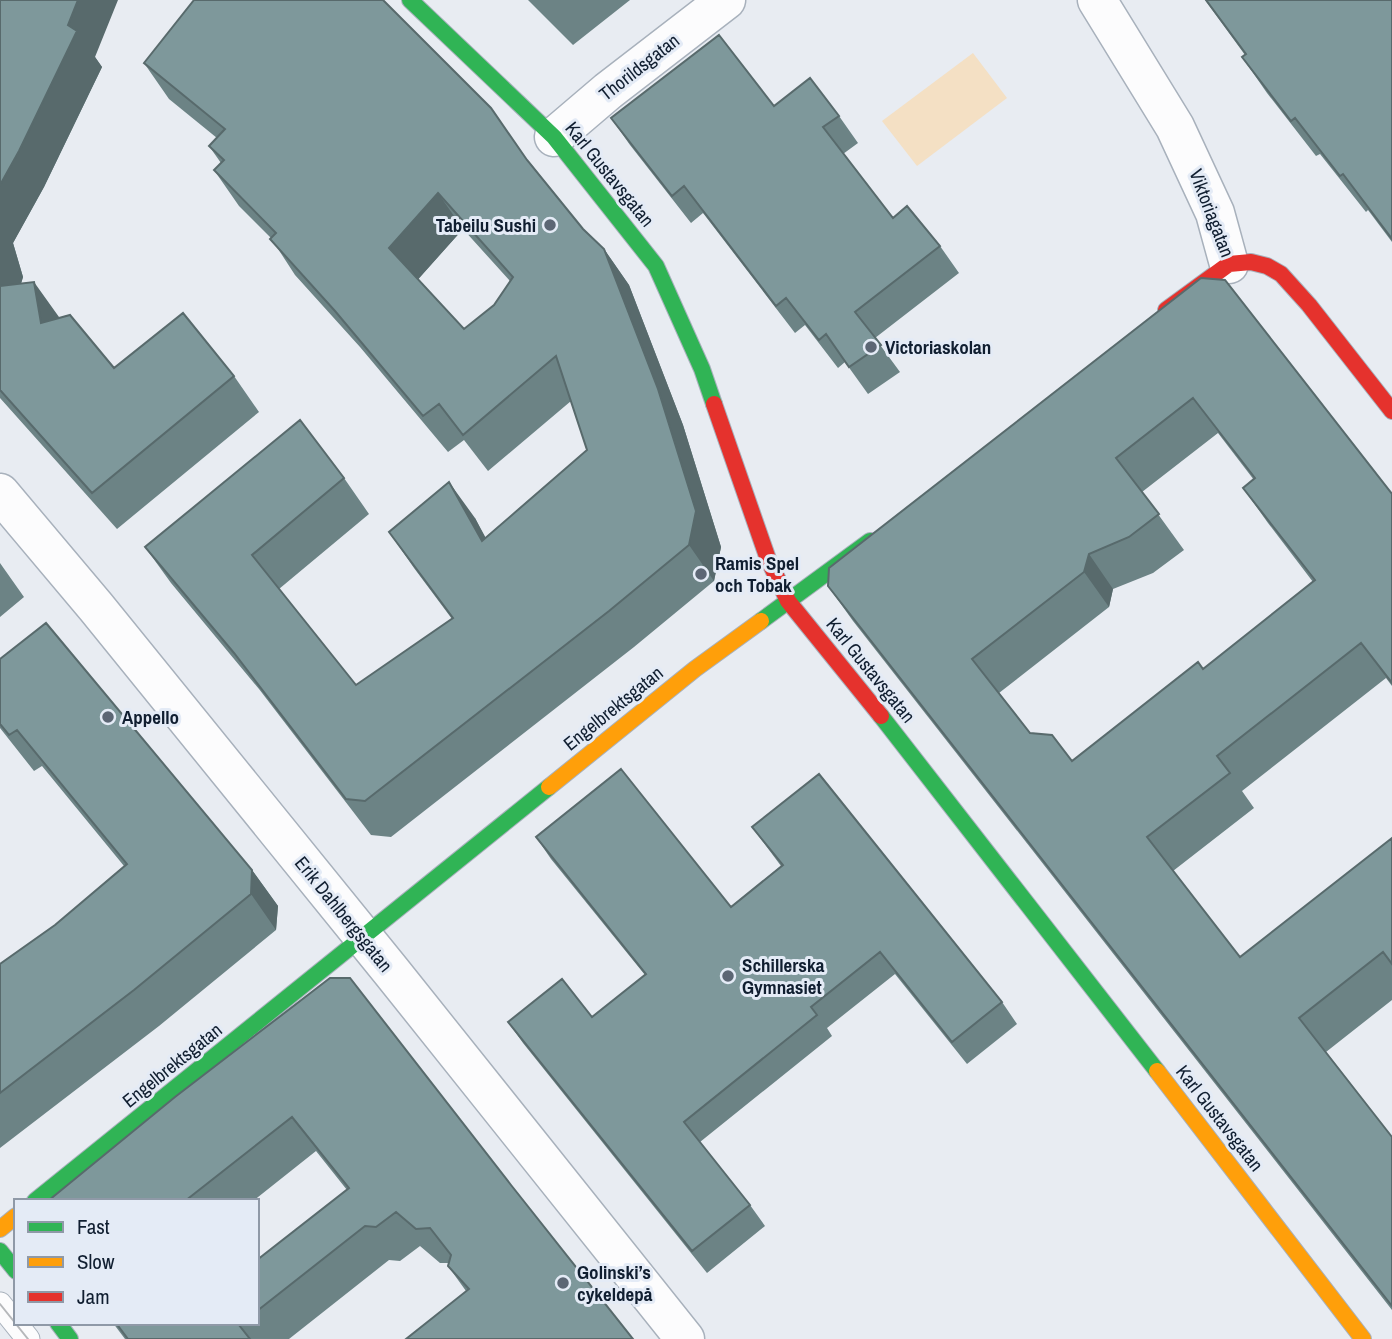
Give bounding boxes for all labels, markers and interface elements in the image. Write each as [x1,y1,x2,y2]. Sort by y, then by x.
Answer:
street label: Thorildsgatan [593,27,685,107]
street label: Karl Gustavsgatan [560,116,660,232]
street label: Viktoriagatan [1183,165,1241,261]
place label: Tabeilu Sushi [436,212,536,238]
marker: Tabeilu Sushi [542,217,558,233]
place label: Victoriaskolan [885,334,991,360]
marker: Victoriaskolan [863,339,879,355]
place label: Ramis Spel och Tobak [715,550,799,598]
marker: Ramis Spel och Tobak [693,566,709,582]
street label: Karl Gustavsgatan [821,612,921,728]
street label: Engelbrektsgatan [558,660,668,756]
place label: Appello [122,704,179,730]
marker: Appello [100,709,116,725]
street label: Erik Dahlbergsgatan [289,851,399,977]
place label: Schillerska Gymnasiet [742,952,825,1000]
marker: Schillerska Gymnasiet [720,968,736,984]
street label: Engelbrektsgatan [117,1017,227,1113]
street label: Karl Gustavsgatan [1170,1059,1270,1177]
legend [14,1199,259,1325]
text: Fast [77,1212,110,1241]
text: Slow [77,1247,115,1276]
place label: Golinski’s cykeldepå [577,1259,653,1307]
marker: Golinski’s cykeldepå [555,1275,571,1291]
text: Jam [77,1282,110,1311]

